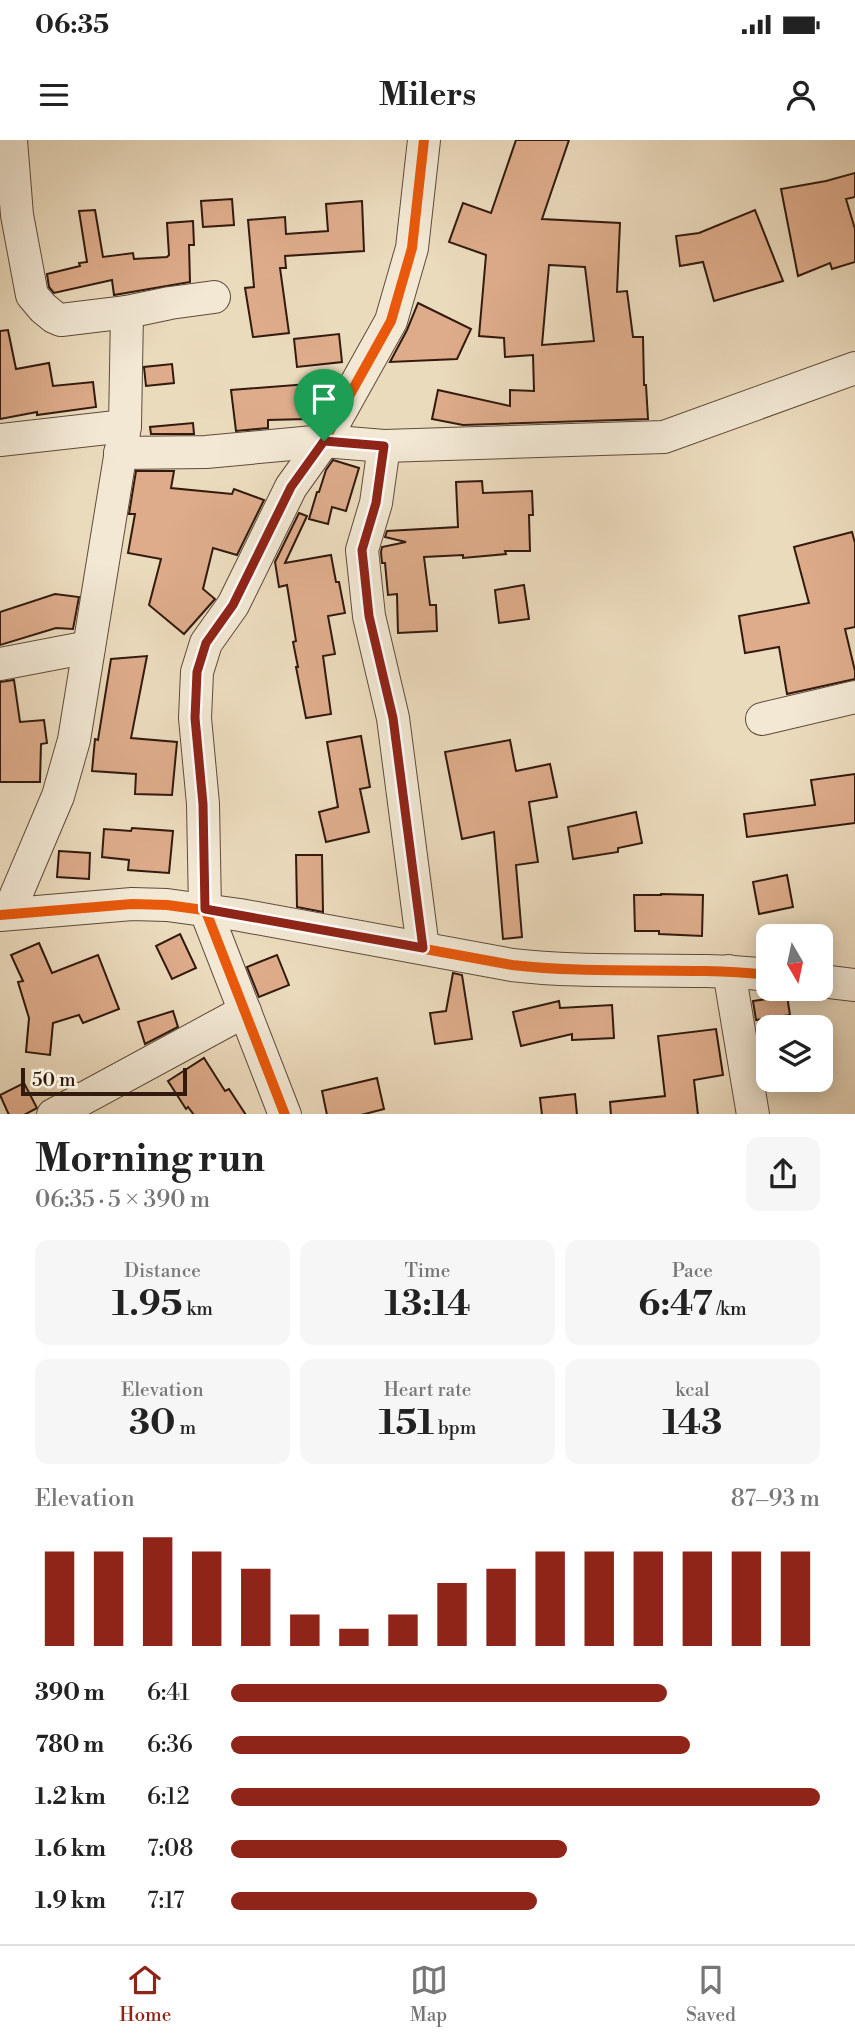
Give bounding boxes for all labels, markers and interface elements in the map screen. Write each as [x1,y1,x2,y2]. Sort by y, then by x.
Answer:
text: 06:35 [35,9,109,41]
text: Milers [379,75,476,115]
icon: menu [35,76,73,114]
icon: person [782,76,820,114]
pin [294,369,354,441]
icon: arrive [305,380,343,418]
north arrow [756,924,833,1001]
map controls [756,924,833,1092]
button: layers [756,1015,833,1092]
scale bar [21,1066,187,1097]
text: 50 m [32,1068,76,1092]
text: Morning run [35,1136,265,1183]
button: share [746,1137,820,1211]
text: 06:35 · 5 × 390 m [35,1186,210,1214]
text: Distance [124,1259,201,1283]
text: Time [405,1259,450,1283]
text: Pace [672,1259,713,1283]
text: 1.95 [112,1283,182,1326]
text: 13:14 [384,1283,471,1326]
text: 6:47 [638,1283,713,1326]
text: km [182,1297,213,1321]
text: /km [713,1297,747,1321]
text: Elevation [121,1378,204,1402]
text: Heart rate [384,1378,471,1402]
text: kcal [675,1378,710,1402]
text: 30 [129,1402,175,1445]
text: 151 [379,1402,434,1445]
text: 143 [663,1402,722,1445]
text: m [175,1416,196,1440]
text: bpm [434,1416,476,1440]
text: Elevation [35,1485,135,1513]
text: 87–93 m [731,1485,820,1513]
text: 390 m [35,1679,105,1707]
text: 6:41 [147,1679,190,1707]
text: 780 m [35,1731,104,1759]
text: 6:36 [147,1731,193,1759]
text: 1.2 km [35,1783,106,1811]
text: 6:12 [147,1783,190,1811]
text: 1.6 km [35,1835,106,1863]
text: 7:08 [147,1835,193,1863]
text: 1.9 km [35,1887,106,1915]
text: 7:17 [147,1887,184,1915]
tab: Home [119,1961,171,2027]
tab: Map [410,1961,448,2027]
tab: Saved [686,1961,736,2027]

